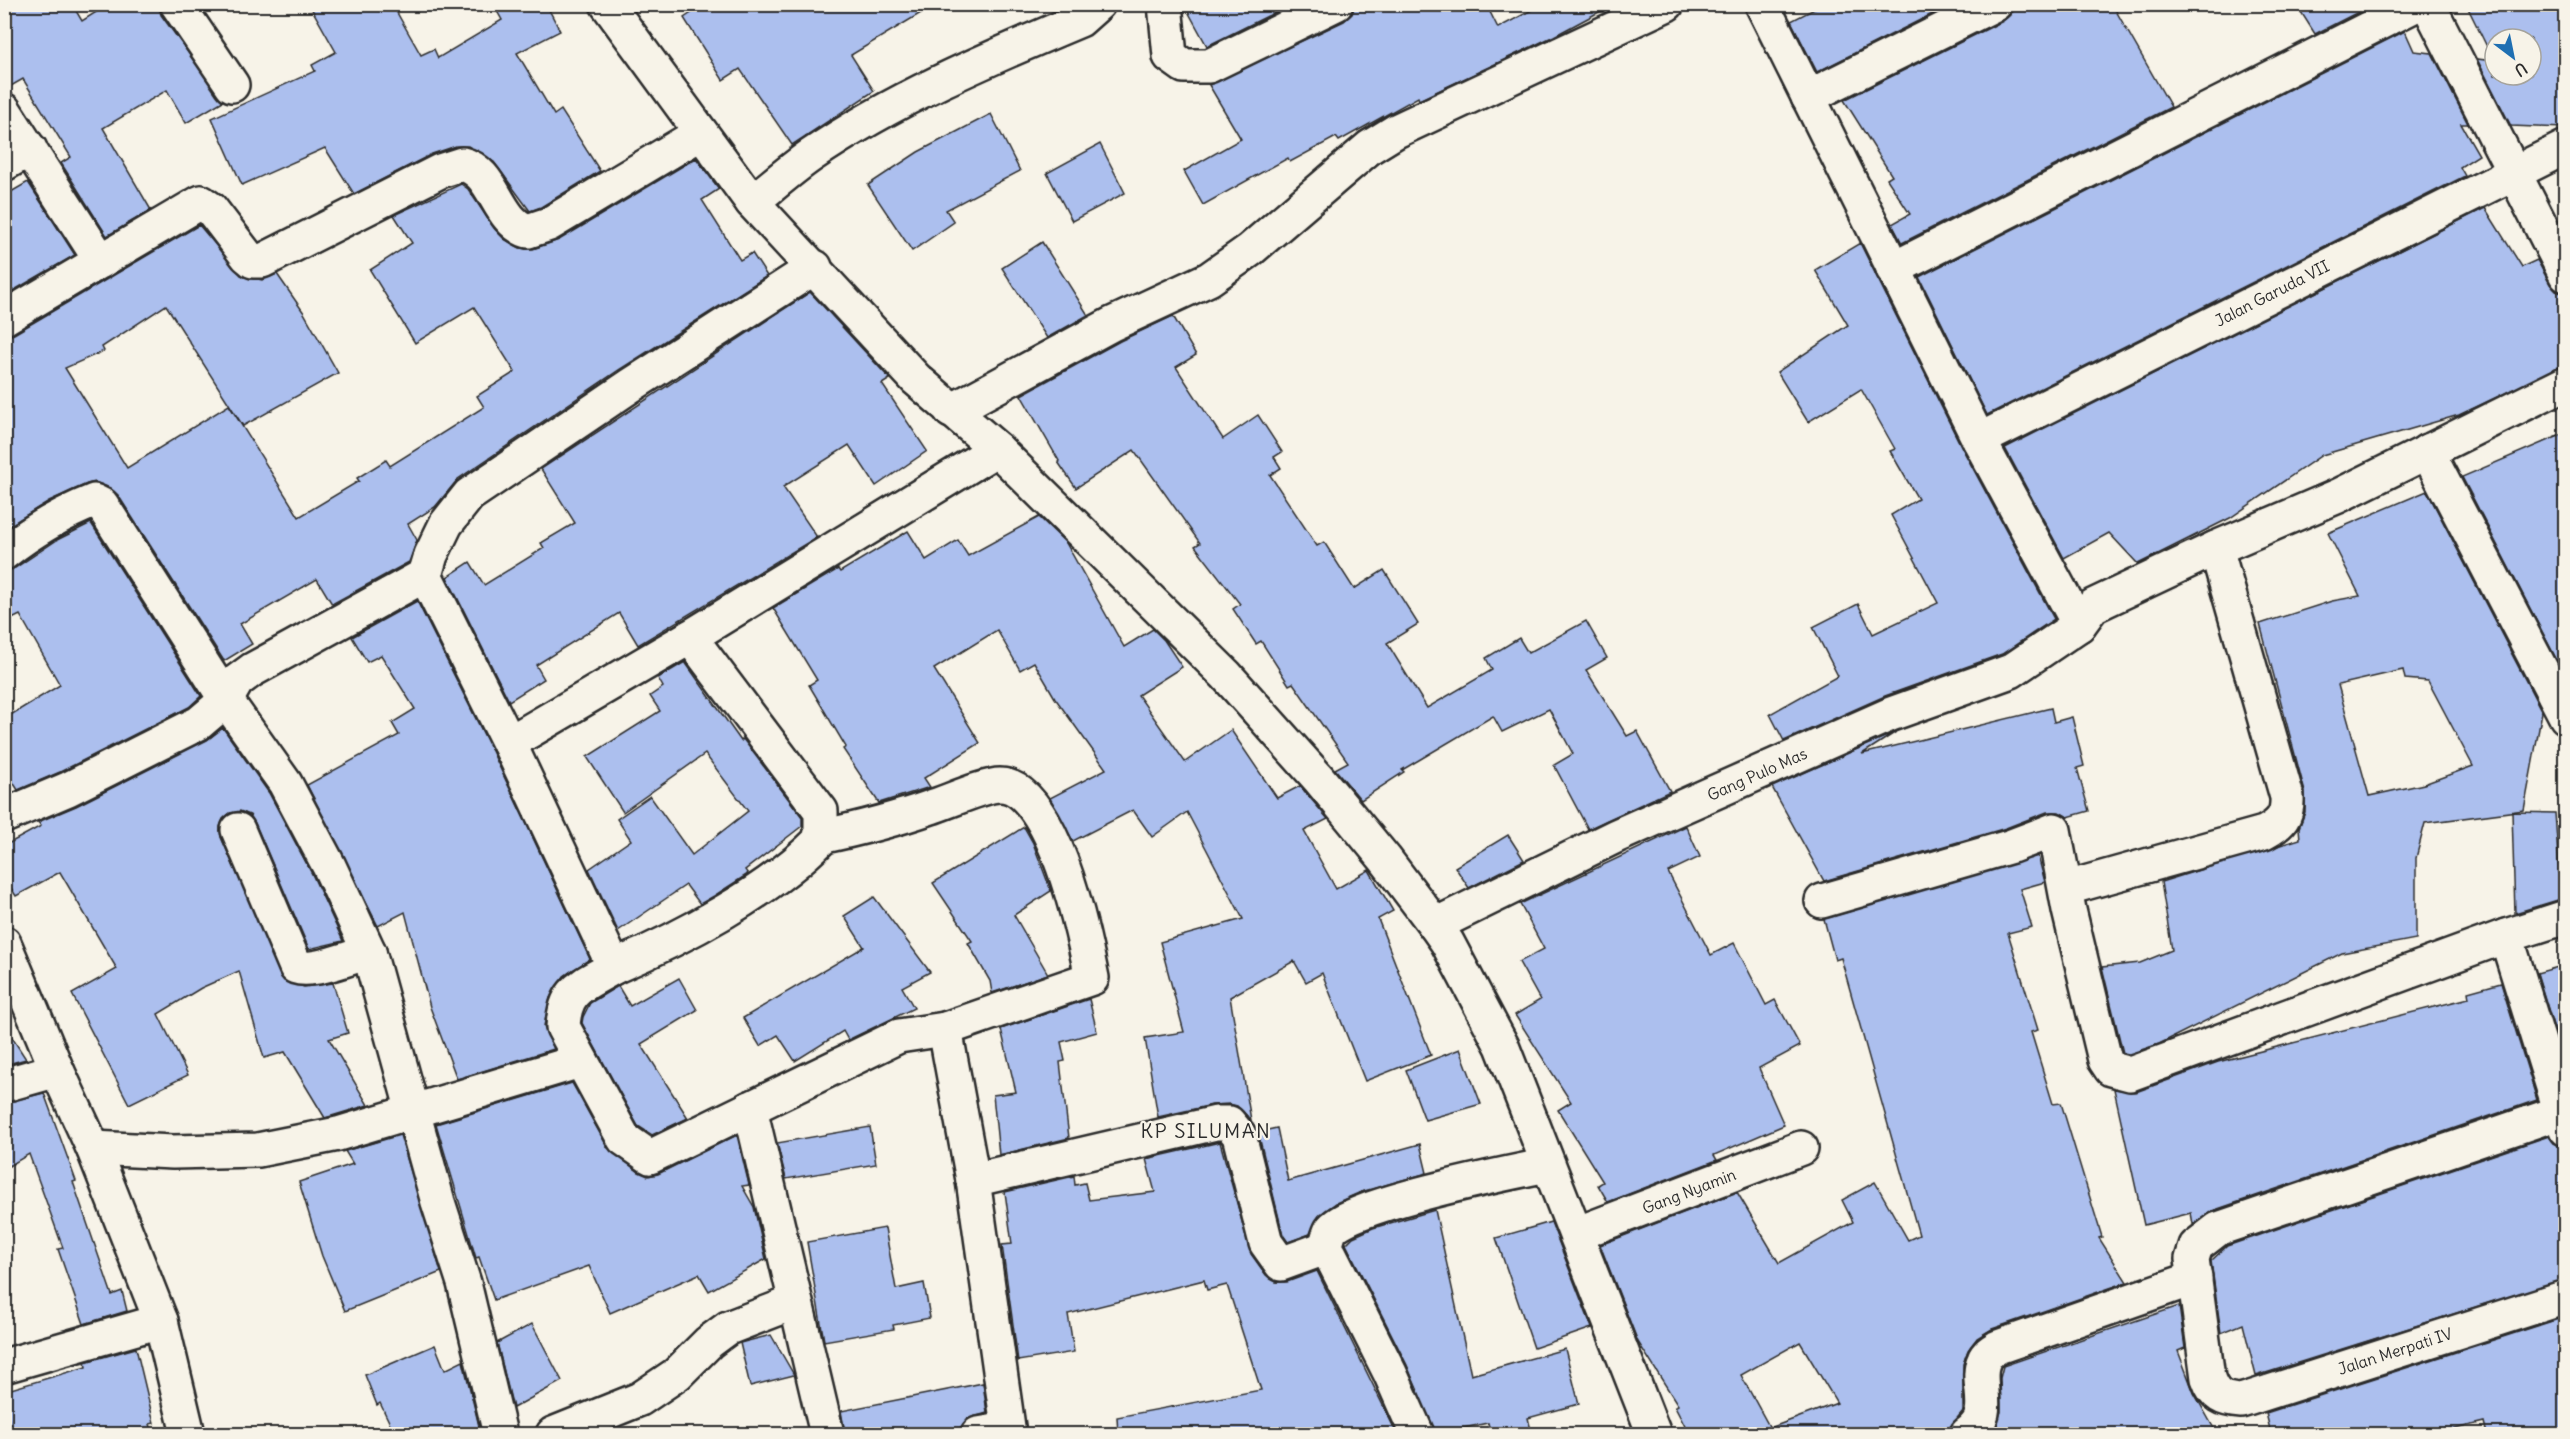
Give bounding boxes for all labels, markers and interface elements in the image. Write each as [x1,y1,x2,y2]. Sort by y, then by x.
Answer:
north arrow [2483,27,2543,87]
text: U [2511,58,2531,81]
street label: Jalan Garuda VII [2211,256,2333,330]
street label: Gang Pulo Mas [1704,743,1810,805]
district label: KP SILUMAN [1141,1118,1271,1143]
street label: Gang Nyamin [1639,1164,1739,1218]
street label: Jalan Merpati IV [2335,1323,2455,1379]

